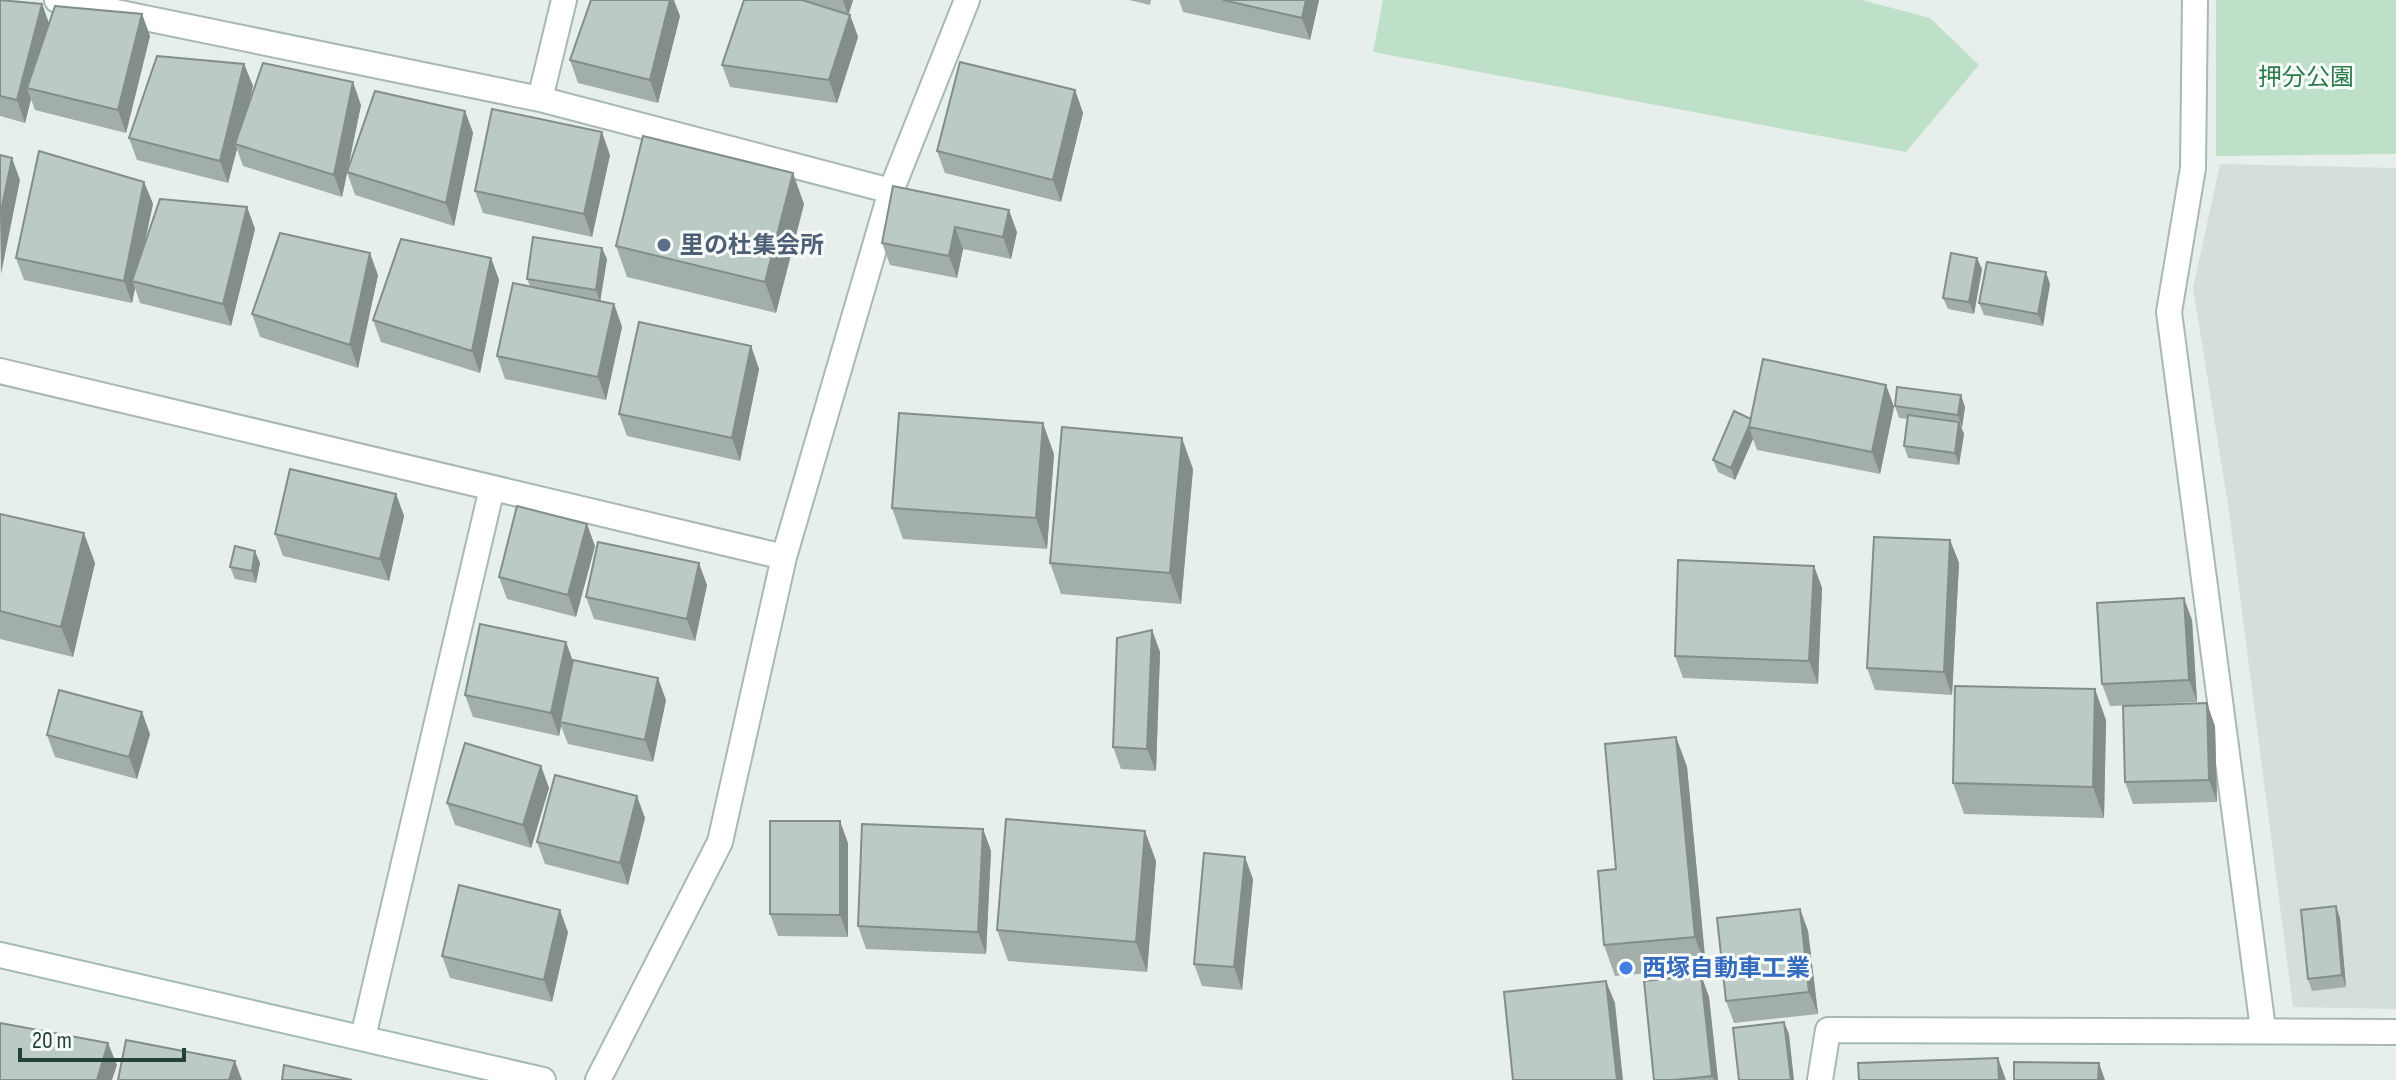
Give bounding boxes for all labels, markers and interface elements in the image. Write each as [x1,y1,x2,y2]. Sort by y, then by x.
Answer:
park label: 押分公園 [2258,63,2354,92]
place label: 里の杜集会所 [680,231,824,260]
marker: 里の杜集会所 [655,236,673,254]
place label: 西塚自動車工業 [1642,954,1810,983]
marker: 西塚自動車工業 [1617,959,1635,977]
scale bar [20,1012,184,1062]
text: 20 m [32,1026,72,1055]

